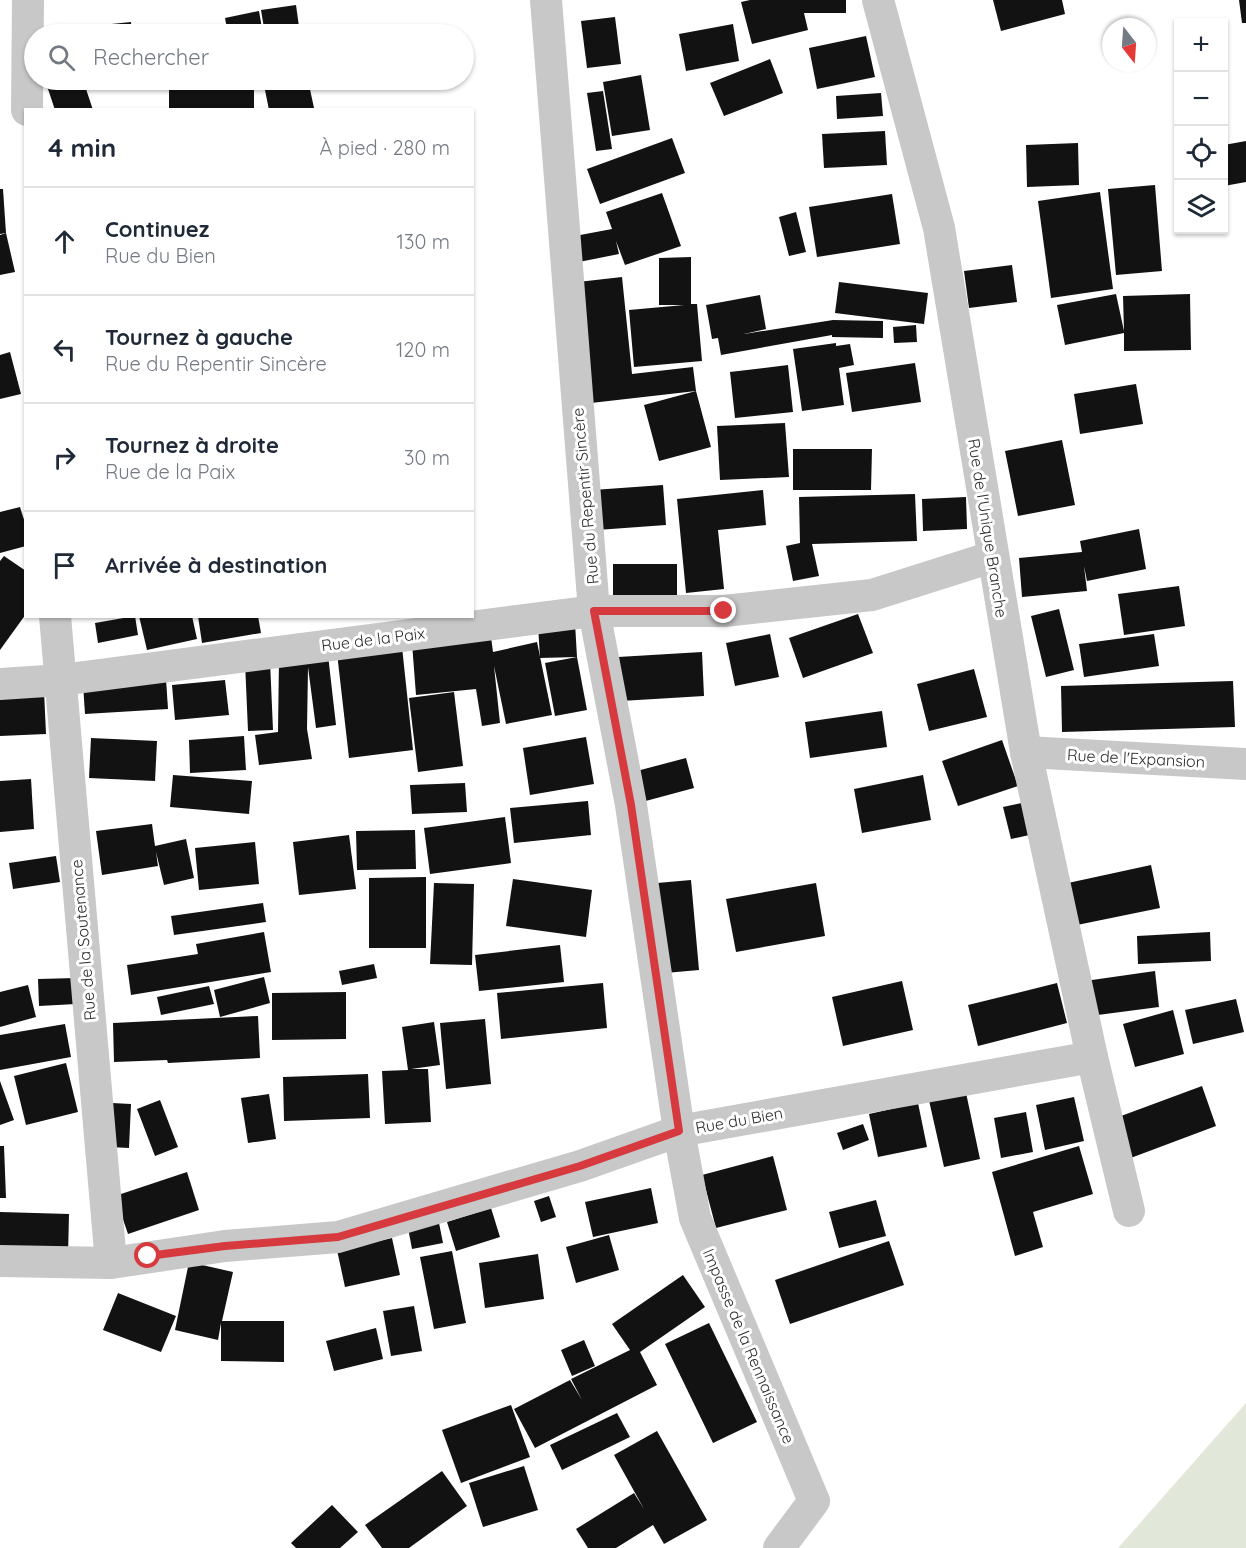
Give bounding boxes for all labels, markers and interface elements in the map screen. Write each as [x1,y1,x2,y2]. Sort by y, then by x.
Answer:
north arrow [1102,18,1156,72]
map controls [1174,18,1228,234]
button: + [1174,18,1228,72]
search box [24,24,474,90]
icon: search [45,41,78,74]
text: Rechercher [93,43,209,71]
button: − [1174,72,1228,126]
button: locate [1174,126,1228,180]
text: 4 min [48,131,116,164]
text: À pied · 280 m [319,135,450,160]
button: layers [1174,180,1228,234]
text: Continuez [105,215,209,243]
icon: ahead [48,225,81,258]
text: 130 m [397,229,450,254]
text: Rue du Bien [105,243,216,268]
text: Tournez à gauche [105,323,293,351]
icon: left [48,333,81,366]
text: 120 m [396,337,450,362]
text: Rue du Repentir Sincère [105,351,327,376]
street label: Rue du Repentir Sincère [567,407,603,585]
text: Tournez à droite [105,431,279,459]
street label: Rue de l'Unique Branche [964,437,1012,619]
icon: right [48,441,81,474]
text: 30 m [404,445,450,470]
text: Rue de la Paix [105,459,235,484]
icon: arrive [48,549,81,582]
text: Arrivée à destination [105,551,327,579]
route end [710,597,736,623]
street label: Rue de la Paix [320,623,426,655]
street label: Rue de l'Expansion [1066,744,1206,772]
street label: Rue de la Soutenance [66,859,100,1021]
street label: Rue du Bien [694,1102,784,1138]
route start [134,1242,160,1268]
street label: Impasse de la Rennaissance [699,1245,799,1447]

